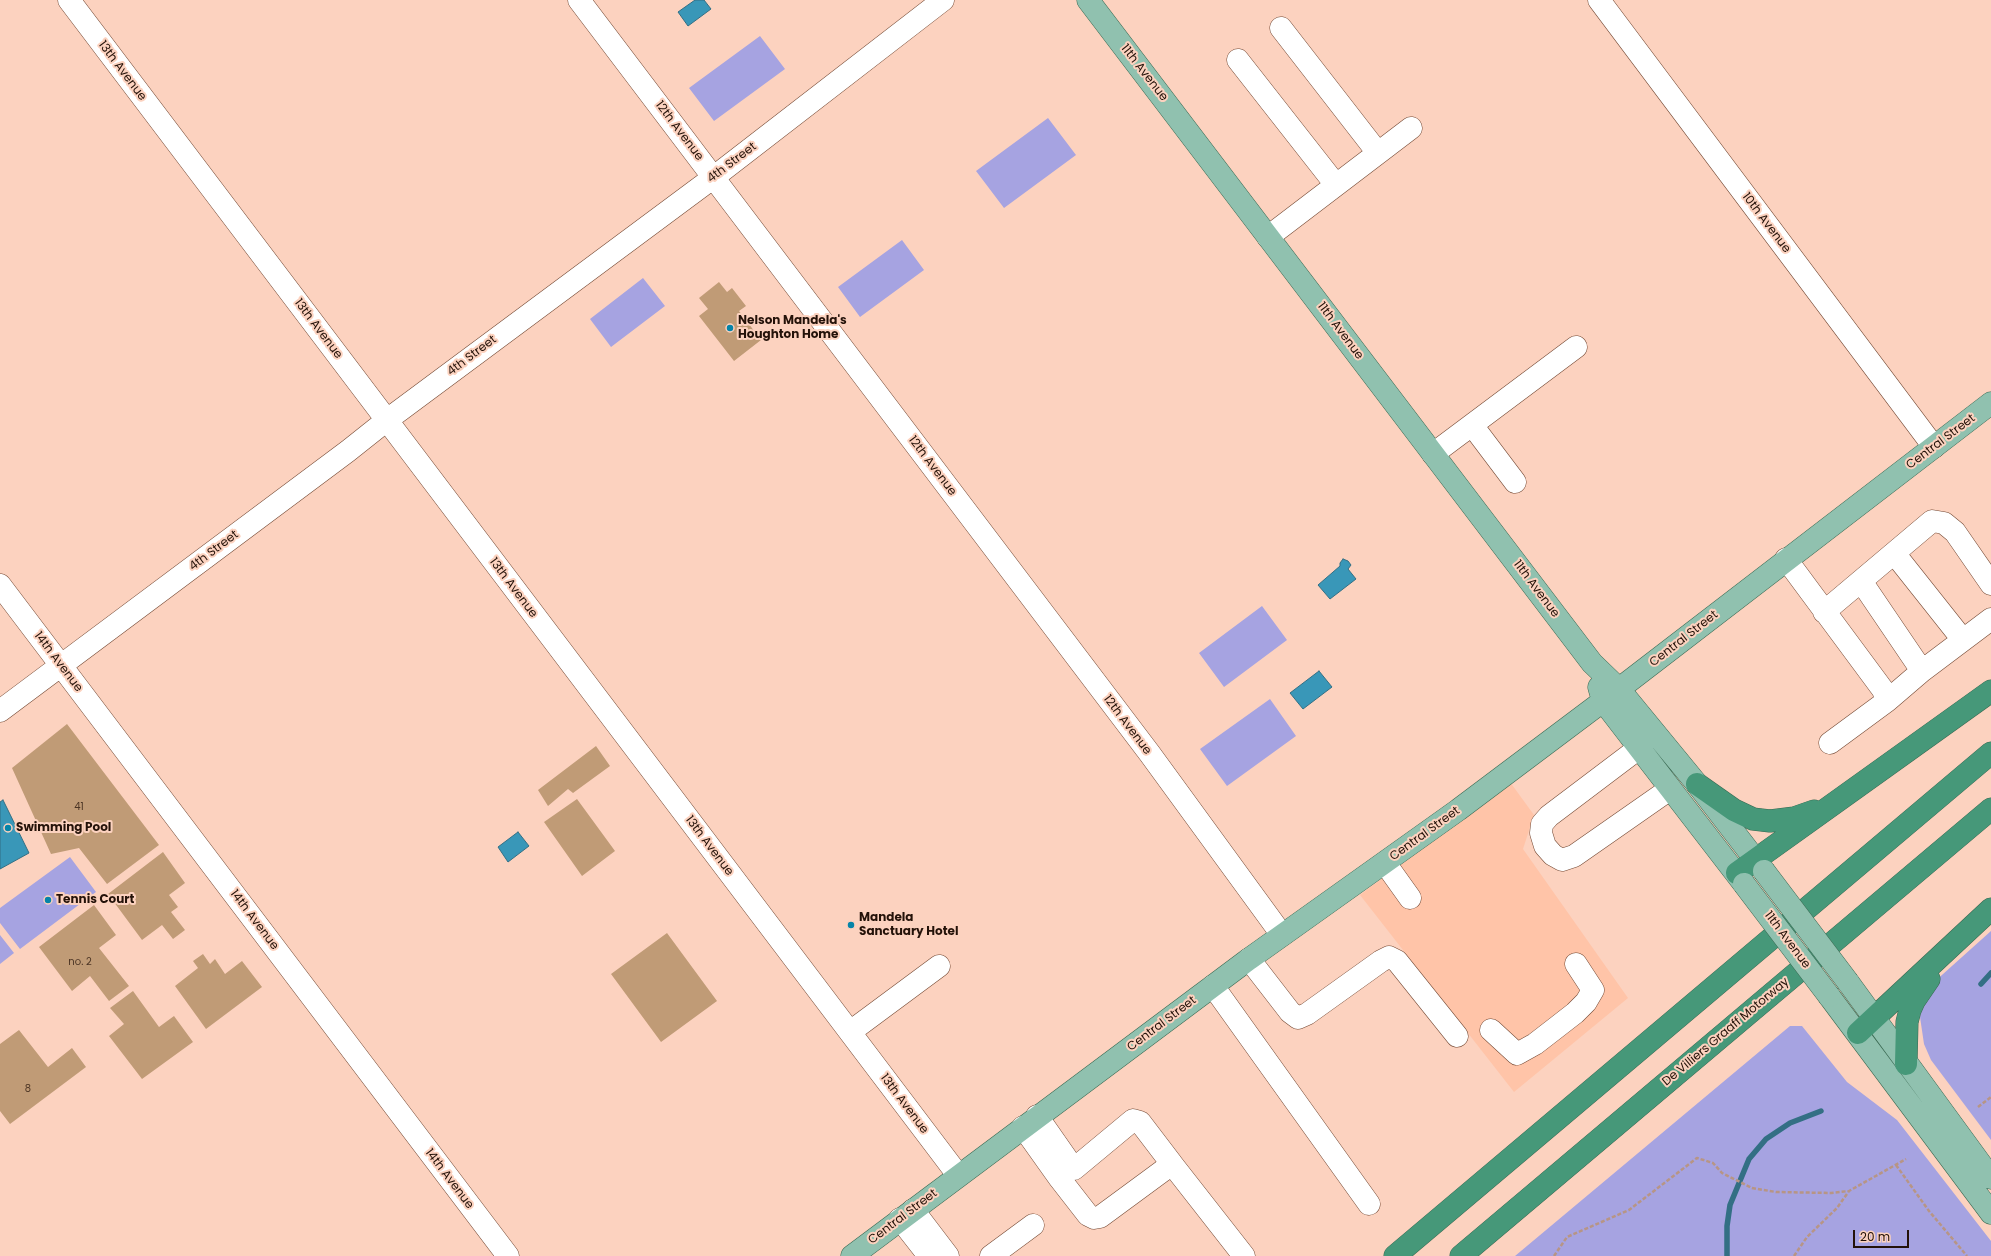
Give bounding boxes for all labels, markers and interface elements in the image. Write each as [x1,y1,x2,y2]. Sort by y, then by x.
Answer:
street label: 13th Avenue [95,38,149,104]
street label: 11th Avenue [1117,42,1171,104]
street label: 12th Avenue [652,98,706,164]
street label: 4th Street [705,140,759,186]
street label: 10th Avenue [1739,190,1793,256]
street label: 13th Avenue [291,296,345,362]
street label: 11th Avenue [1314,300,1366,362]
place label: Nelson Mandela's Houghton Home [738,314,847,342]
marker: Nelson Mandela's Houghton Home [725,323,735,333]
street label: 4th Street [445,333,499,379]
street label: Central Street [1904,411,1978,473]
street label: 12th Avenue [905,433,959,499]
street label: 4th Street [187,528,241,574]
street label: 13th Avenue [486,555,540,621]
street label: 11th Avenue [1510,558,1562,620]
street label: Central Street [1647,608,1721,670]
street label: 14th Avenue [31,629,85,695]
street label: 12th Avenue [1100,692,1154,758]
house number: 41 [74,801,84,813]
street label: Central Street [1387,804,1463,864]
street label: 13th Avenue [682,813,736,879]
place label: Swimming Pool [16,821,111,835]
marker: Swimming Pool [3,823,13,833]
street label: 14th Avenue [227,887,281,953]
place label: Tennis Court [56,893,134,907]
marker: Tennis Court [43,895,53,905]
street label: 11th Avenue [1761,909,1813,971]
place label: Mandela Sanctuary Hotel [859,911,958,939]
marker: Mandela Sanctuary Hotel [846,920,856,930]
house number: no. 2 [68,956,92,968]
street label: De Villiers Graaff Motorway [1660,975,1792,1089]
street label: Central Street [1125,993,1199,1055]
street label: 13th Avenue [877,1071,931,1137]
house number: 8 [25,1083,31,1095]
street label: 14th Avenue [422,1146,476,1212]
street label: Central Street [866,1186,940,1248]
scale bar [1855,1222,1911,1248]
text: 20 m [1860,1228,1890,1245]

